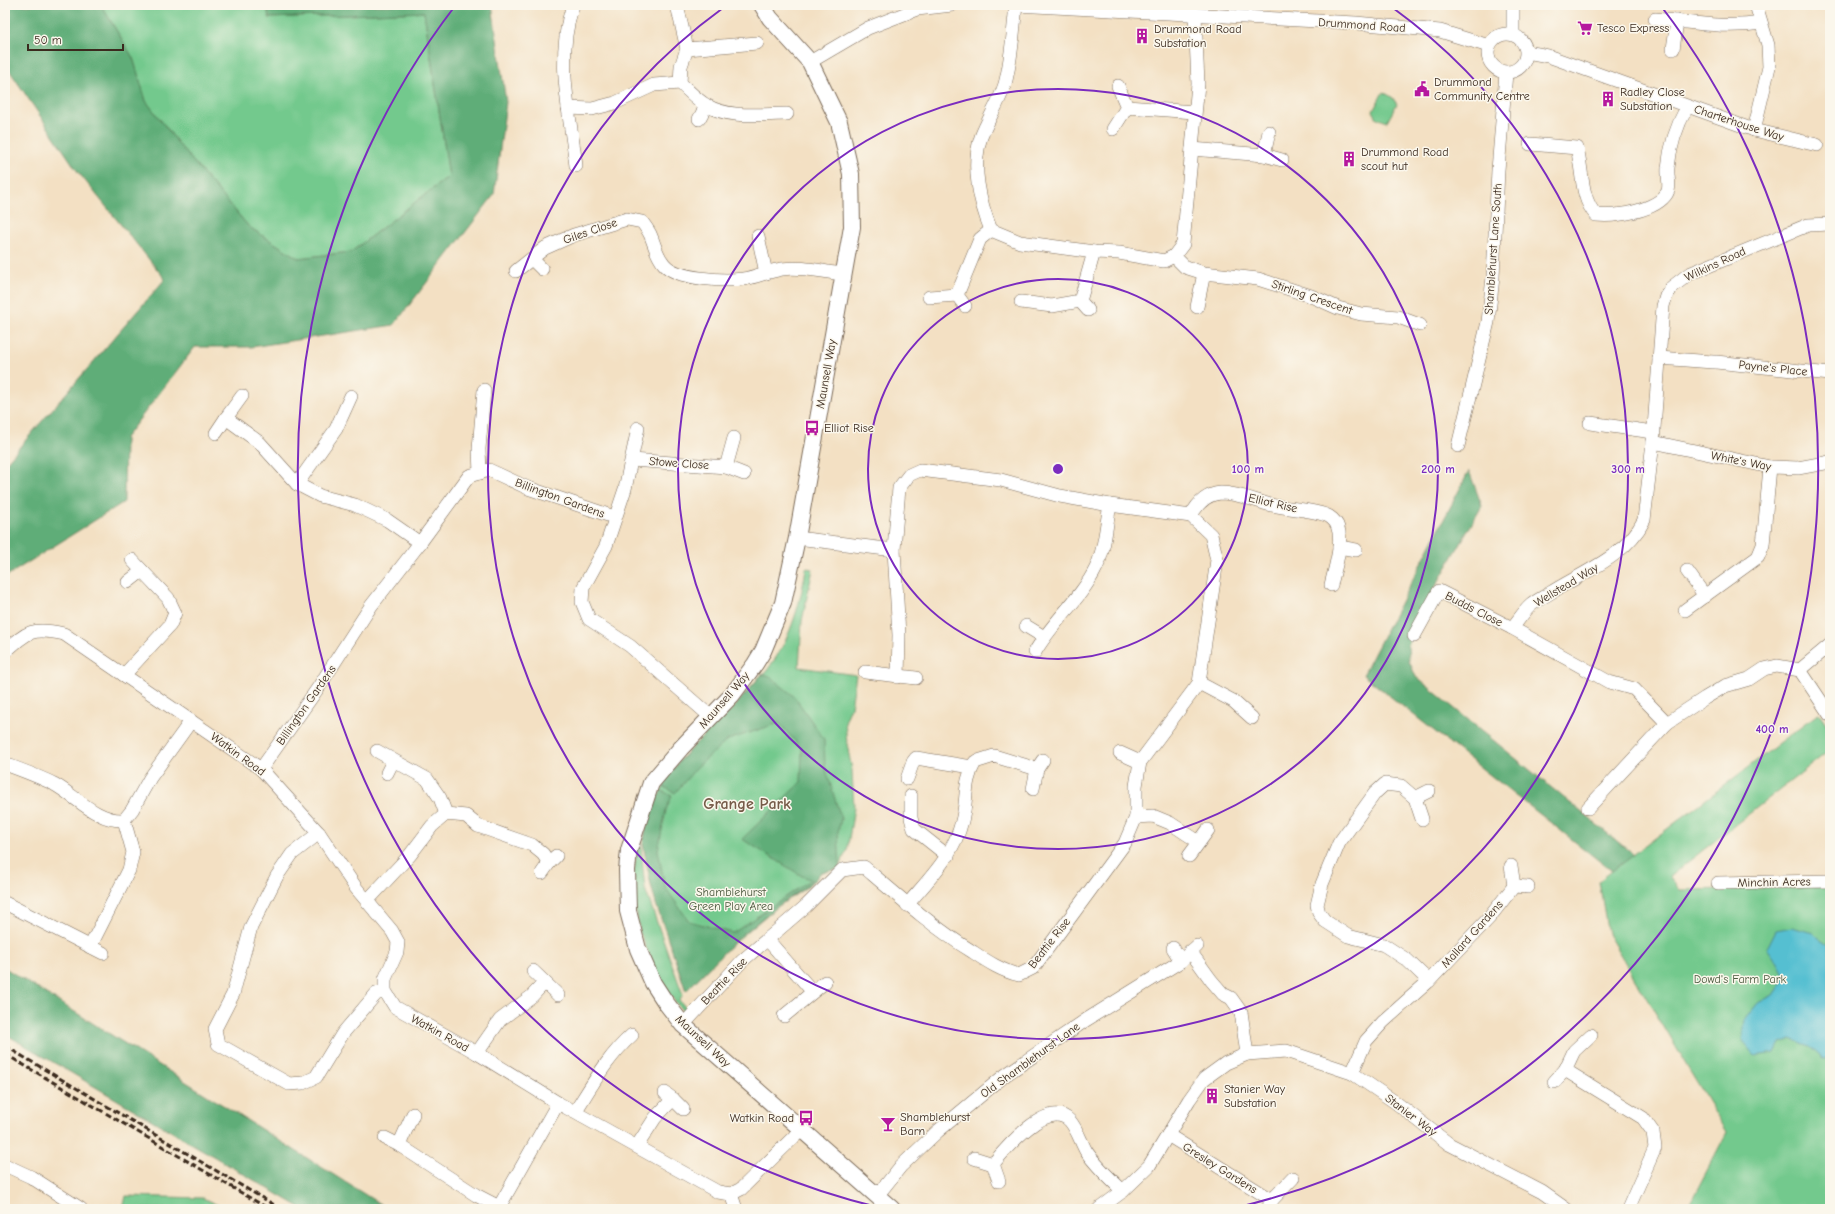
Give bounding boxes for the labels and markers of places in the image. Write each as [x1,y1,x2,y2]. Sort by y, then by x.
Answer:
supermarket icon: Tesco Express [1576,19,1594,37]
place label: Tesco Express [1597,21,1669,35]
place label: Drummond Road Substation [1154,22,1242,50]
building icon: Drummond Road Substation [1133,27,1151,45]
place label: Drummond Community Centre [1434,75,1530,103]
public building icon: Drummond Community Centre [1413,80,1431,98]
place label: Radley Close Substation [1620,85,1685,113]
building icon: Radley Close Substation [1599,90,1617,108]
place label: Drummond Road scout hut [1361,145,1449,173]
building icon: Drummond Road scout hut [1340,150,1358,168]
bus stop icon: Elliot Rise [803,419,821,437]
place label: Elliot Rise [824,421,874,435]
centre of rings [1051,462,1065,476]
place label: Stanier Way Substation [1224,1082,1286,1110]
building icon: Stanier Way Substation [1203,1087,1221,1105]
bus stop icon: Watkin Road [797,1109,815,1127]
place label: Shamblehurst Barn [900,1110,971,1138]
place label: Watkin Road [730,1111,794,1125]
bar icon: Shamblehurst Barn [879,1115,897,1133]

